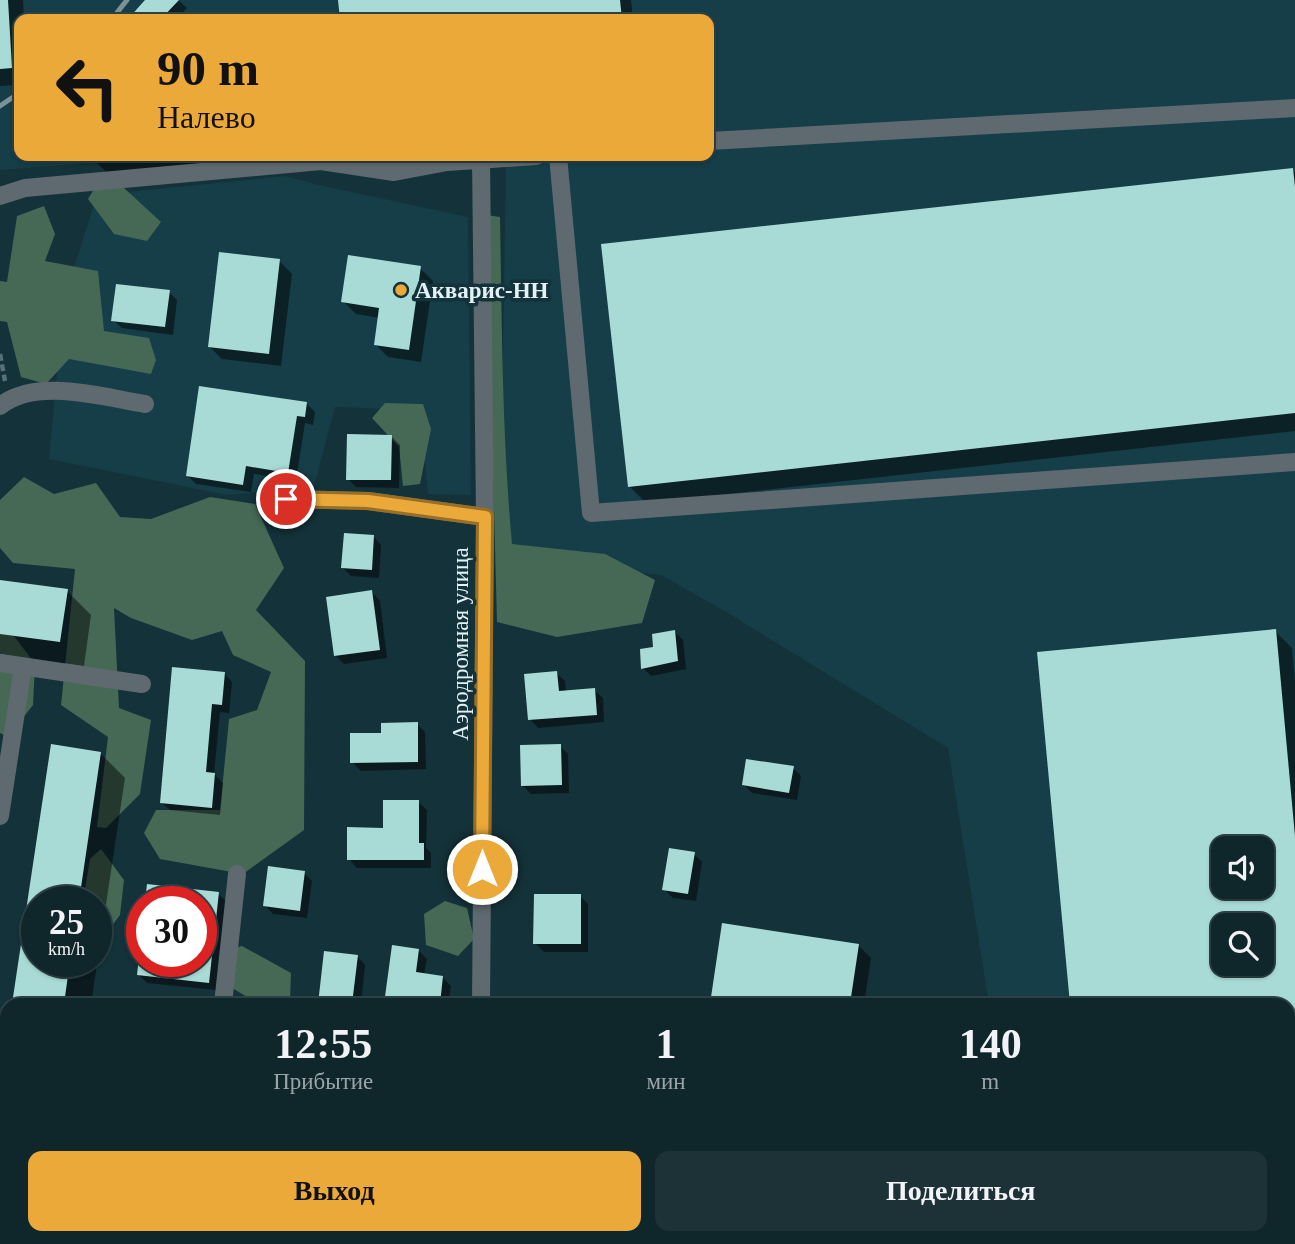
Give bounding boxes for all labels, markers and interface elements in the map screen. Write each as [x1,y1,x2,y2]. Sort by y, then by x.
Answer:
text: 90 m [157,41,259,96]
icon: left [42,42,133,133]
text: Налево [157,99,256,135]
place label: Акварис-НН [415,278,549,303]
marker: Акварис-НН [393,282,409,298]
pin [256,469,316,529]
icon: arrive [267,480,305,518]
street label: Аэродромная улица [448,547,473,741]
position arrow [445,832,519,906]
map controls [1211,836,1274,976]
button: sound [1211,836,1274,899]
speed limit sign: 30 [126,886,217,977]
text: 25 [49,903,84,942]
button: search [1211,913,1274,976]
text: km/h [48,939,85,959]
text: 12:55 [274,1021,372,1067]
text: 1 [656,1021,677,1067]
text: 140 [959,1021,1022,1067]
text: Прибытие [273,1069,373,1094]
text: мин [646,1069,686,1094]
text: m [981,1069,999,1094]
button: Выход [28,1151,641,1231]
button: Поделиться [655,1151,1267,1231]

